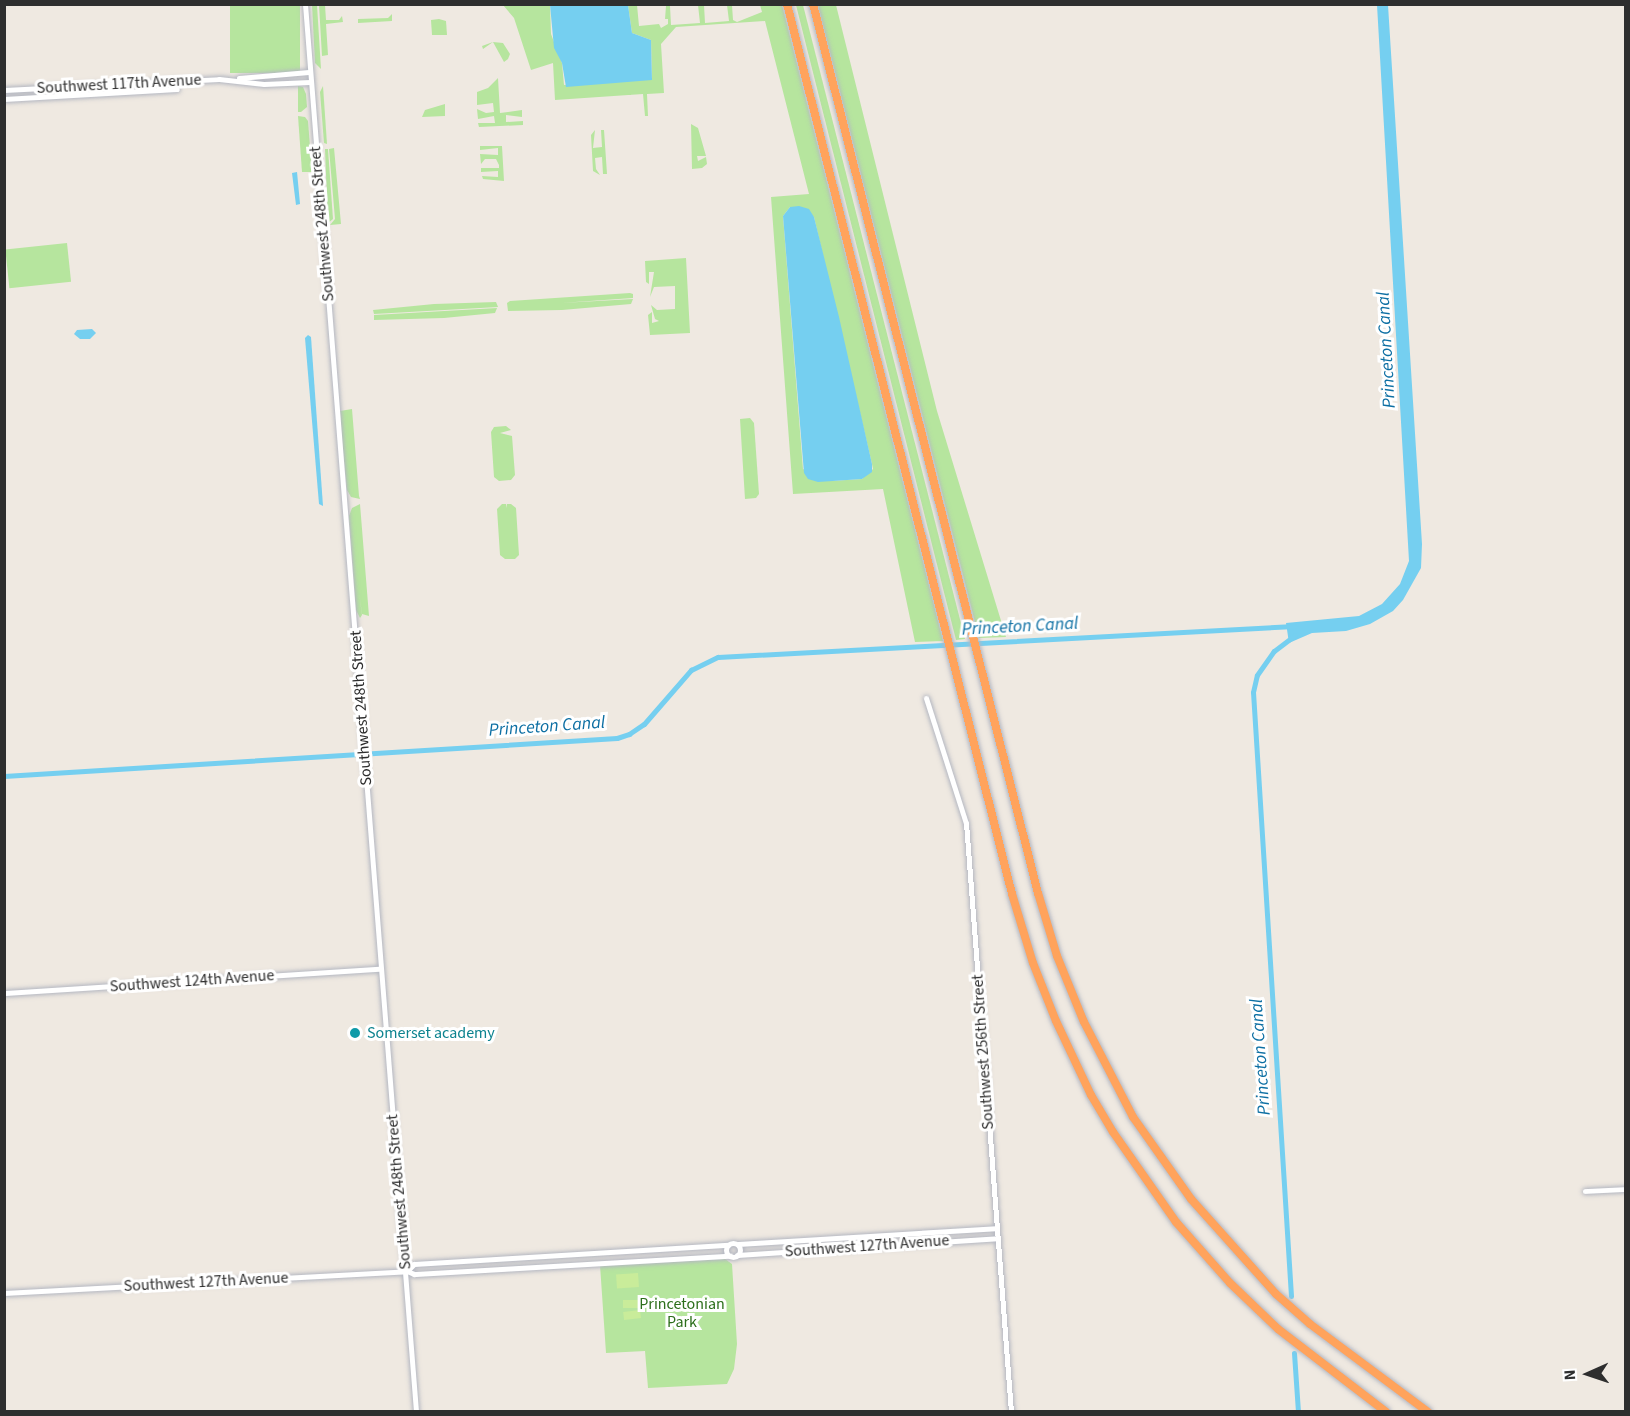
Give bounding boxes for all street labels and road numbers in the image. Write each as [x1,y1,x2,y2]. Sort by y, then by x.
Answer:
street label: Southwest 117th Avenue [36,70,202,98]
street label: Southwest 248th Street [306,146,338,302]
street label: Southwest 248th Street [346,630,376,786]
street label: Southwest 124th Avenue [109,966,275,996]
street label: Southwest 256th Street [968,974,998,1130]
street label: Southwest 248th Street [383,1114,415,1270]
street label: Southwest 127th Avenue [784,1231,950,1261]
street label: Southwest 127th Avenue [123,1268,289,1296]

